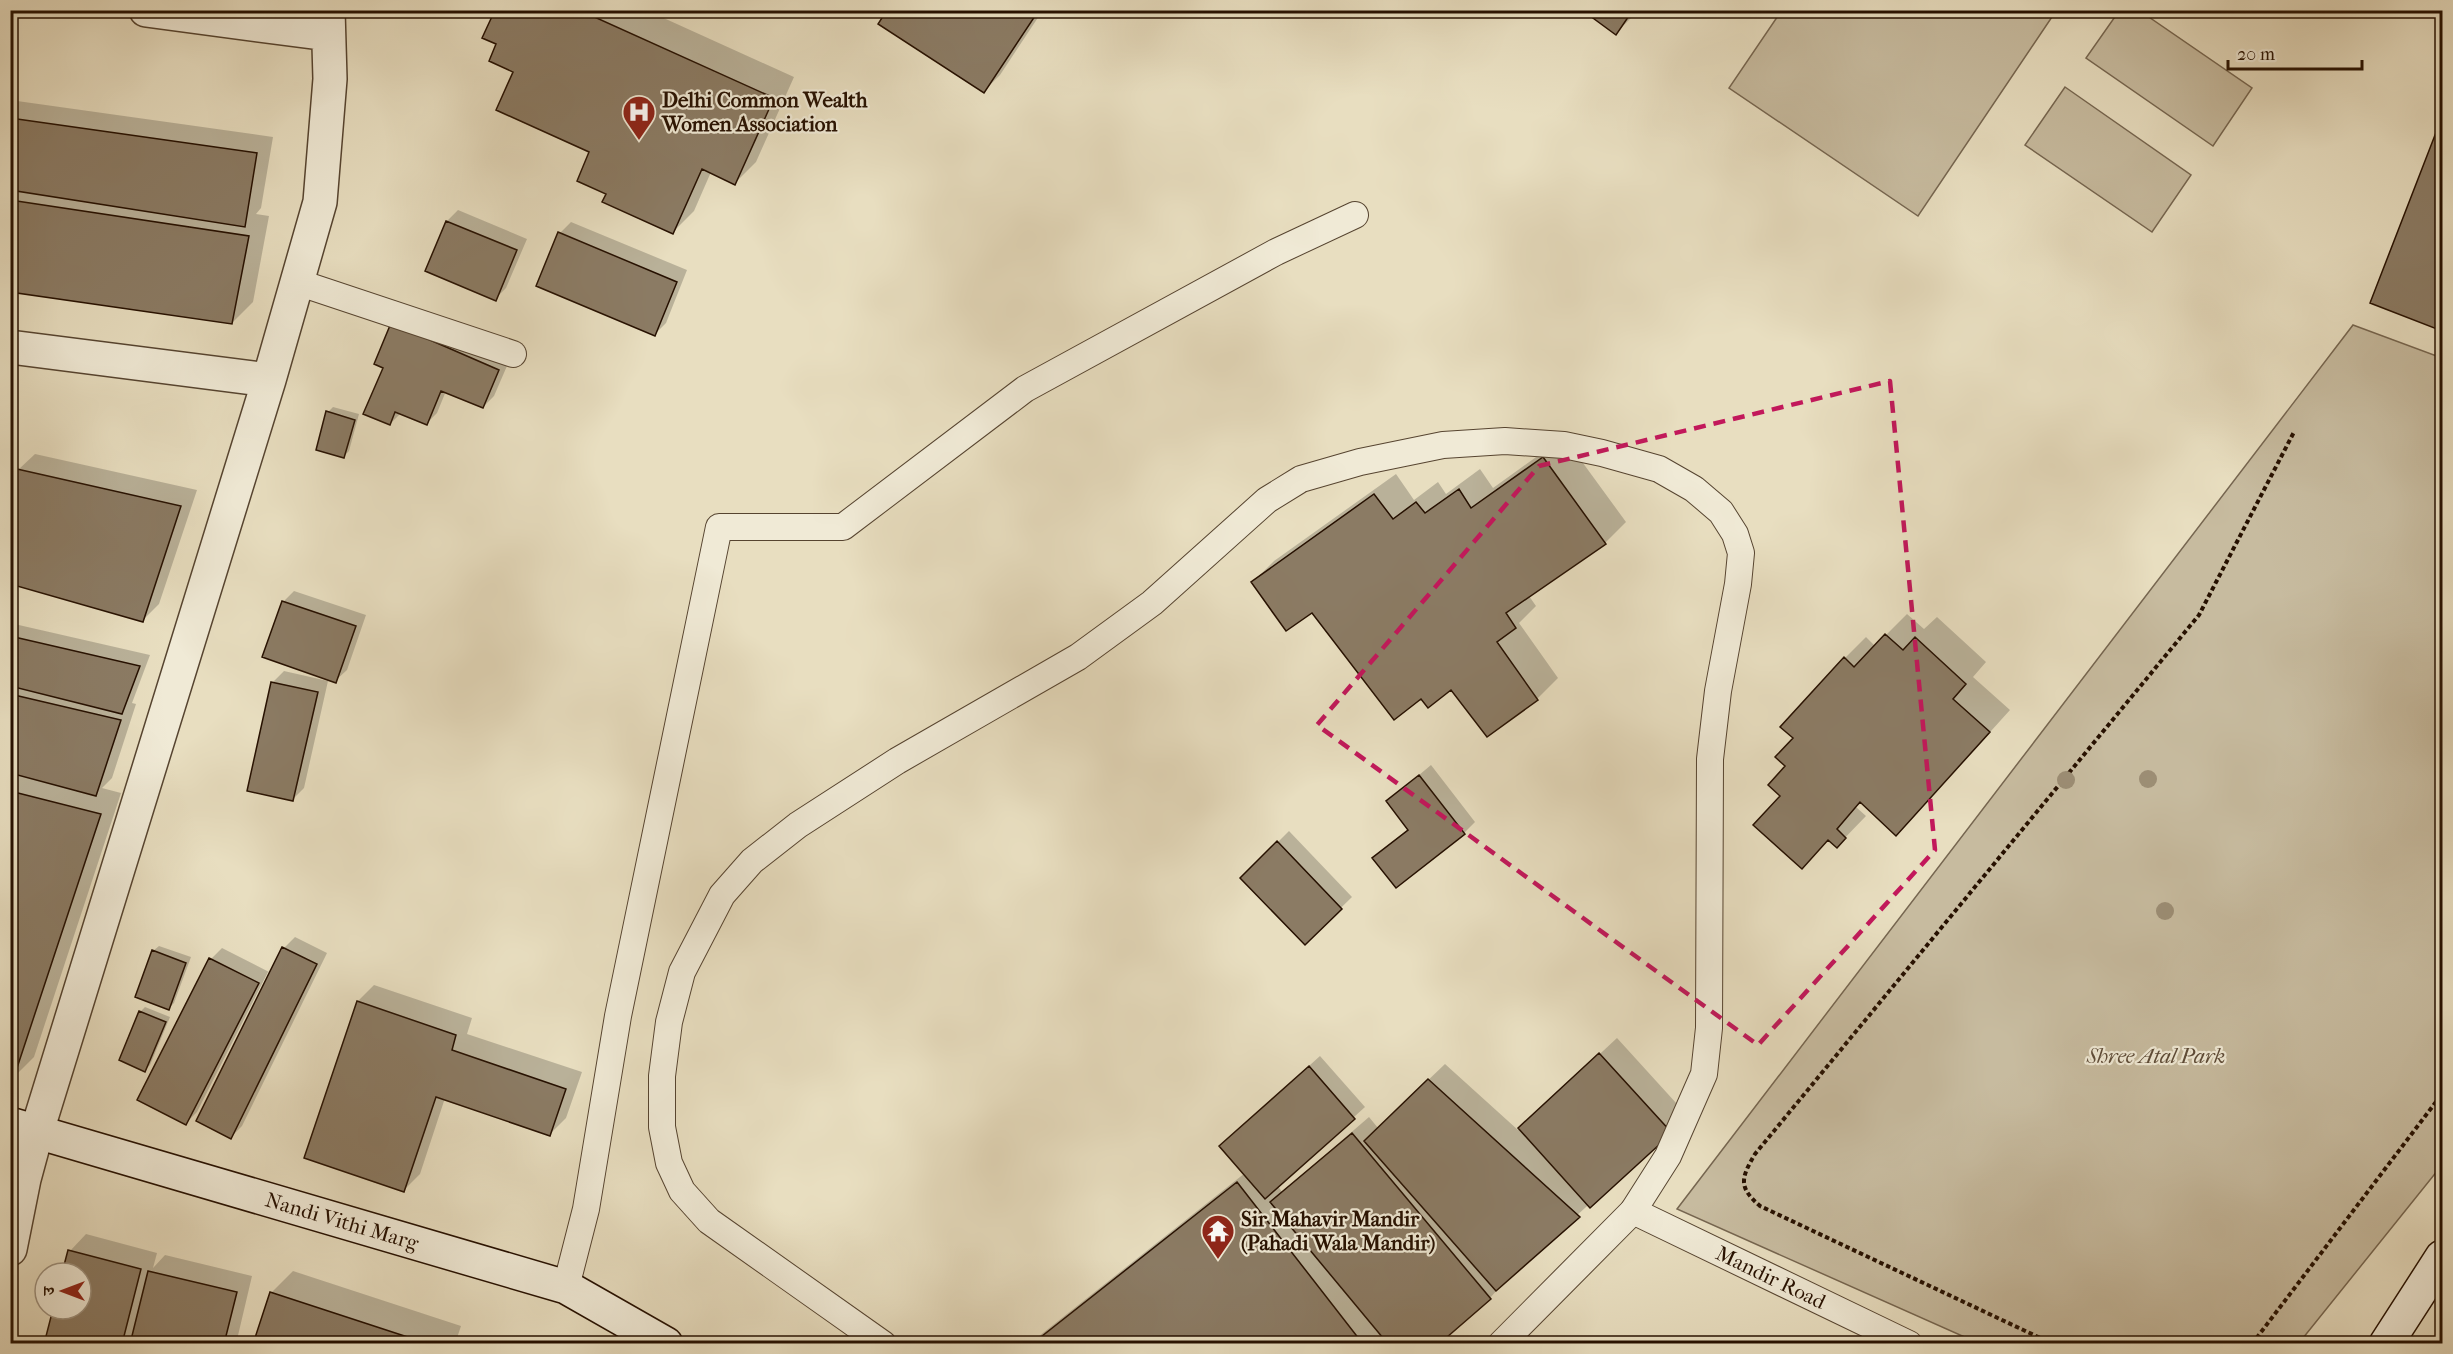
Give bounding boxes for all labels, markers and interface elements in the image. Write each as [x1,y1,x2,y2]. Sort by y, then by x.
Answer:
scale bar [2228,33,2362,71]
text: 20 m [2237,44,2275,65]
place label: Delhi Common Wealth Women Association [661,88,868,136]
hospital icon: Delhi Common Wealth Women Association [621,94,657,141]
park label: Shree Atal Park [2086,1044,2225,1068]
street label: Nandi Vithi Marg [263,1188,422,1255]
place label: Sir Mahavir Mandir (Pahadi Wala Mandir) [1241,1207,1435,1255]
temple icon: Sir Mahavir Mandir (Pahadi Wala Mandir) [1200,1213,1236,1260]
street label: Mandir Road [1712,1241,1830,1314]
north arrow [33,1261,93,1321]
text: उ [39,1285,58,1296]

